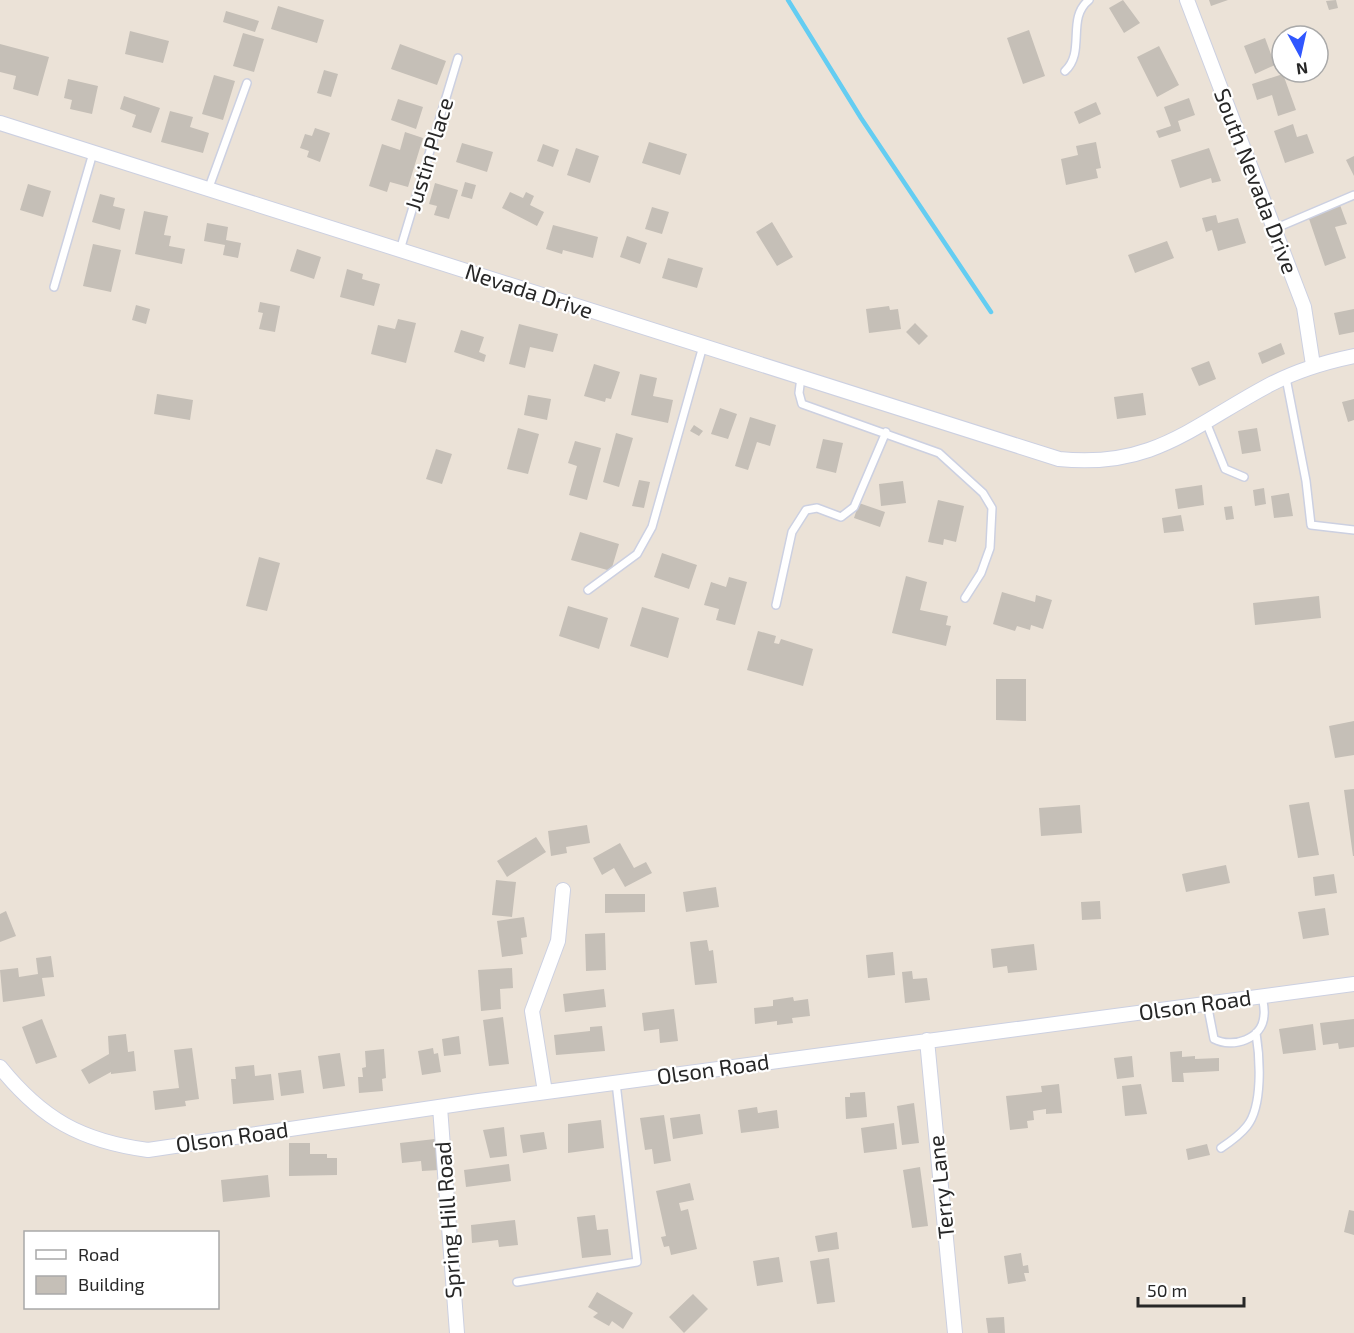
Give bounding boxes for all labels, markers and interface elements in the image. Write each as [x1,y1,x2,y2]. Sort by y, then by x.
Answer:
north arrow [1270,24,1330,84]
text: N [1295,59,1309,80]
street label: South Nevada Drive [1210,84,1304,277]
street label: Justin Place [399,94,458,213]
street label: Nevada Drive [462,257,596,323]
street label: Olson Road [1137,983,1253,1025]
street label: Olson Road [655,1047,771,1089]
street label: Olson Road [174,1115,290,1157]
street label: Terry Lane [922,1134,958,1240]
street label: Spring Hill Road [429,1141,465,1300]
legend [24,1231,219,1309]
text: Road [78,1243,119,1265]
scale bar [1138,1270,1244,1308]
text: Building [78,1273,145,1295]
text: 50 m [1147,1279,1187,1301]

